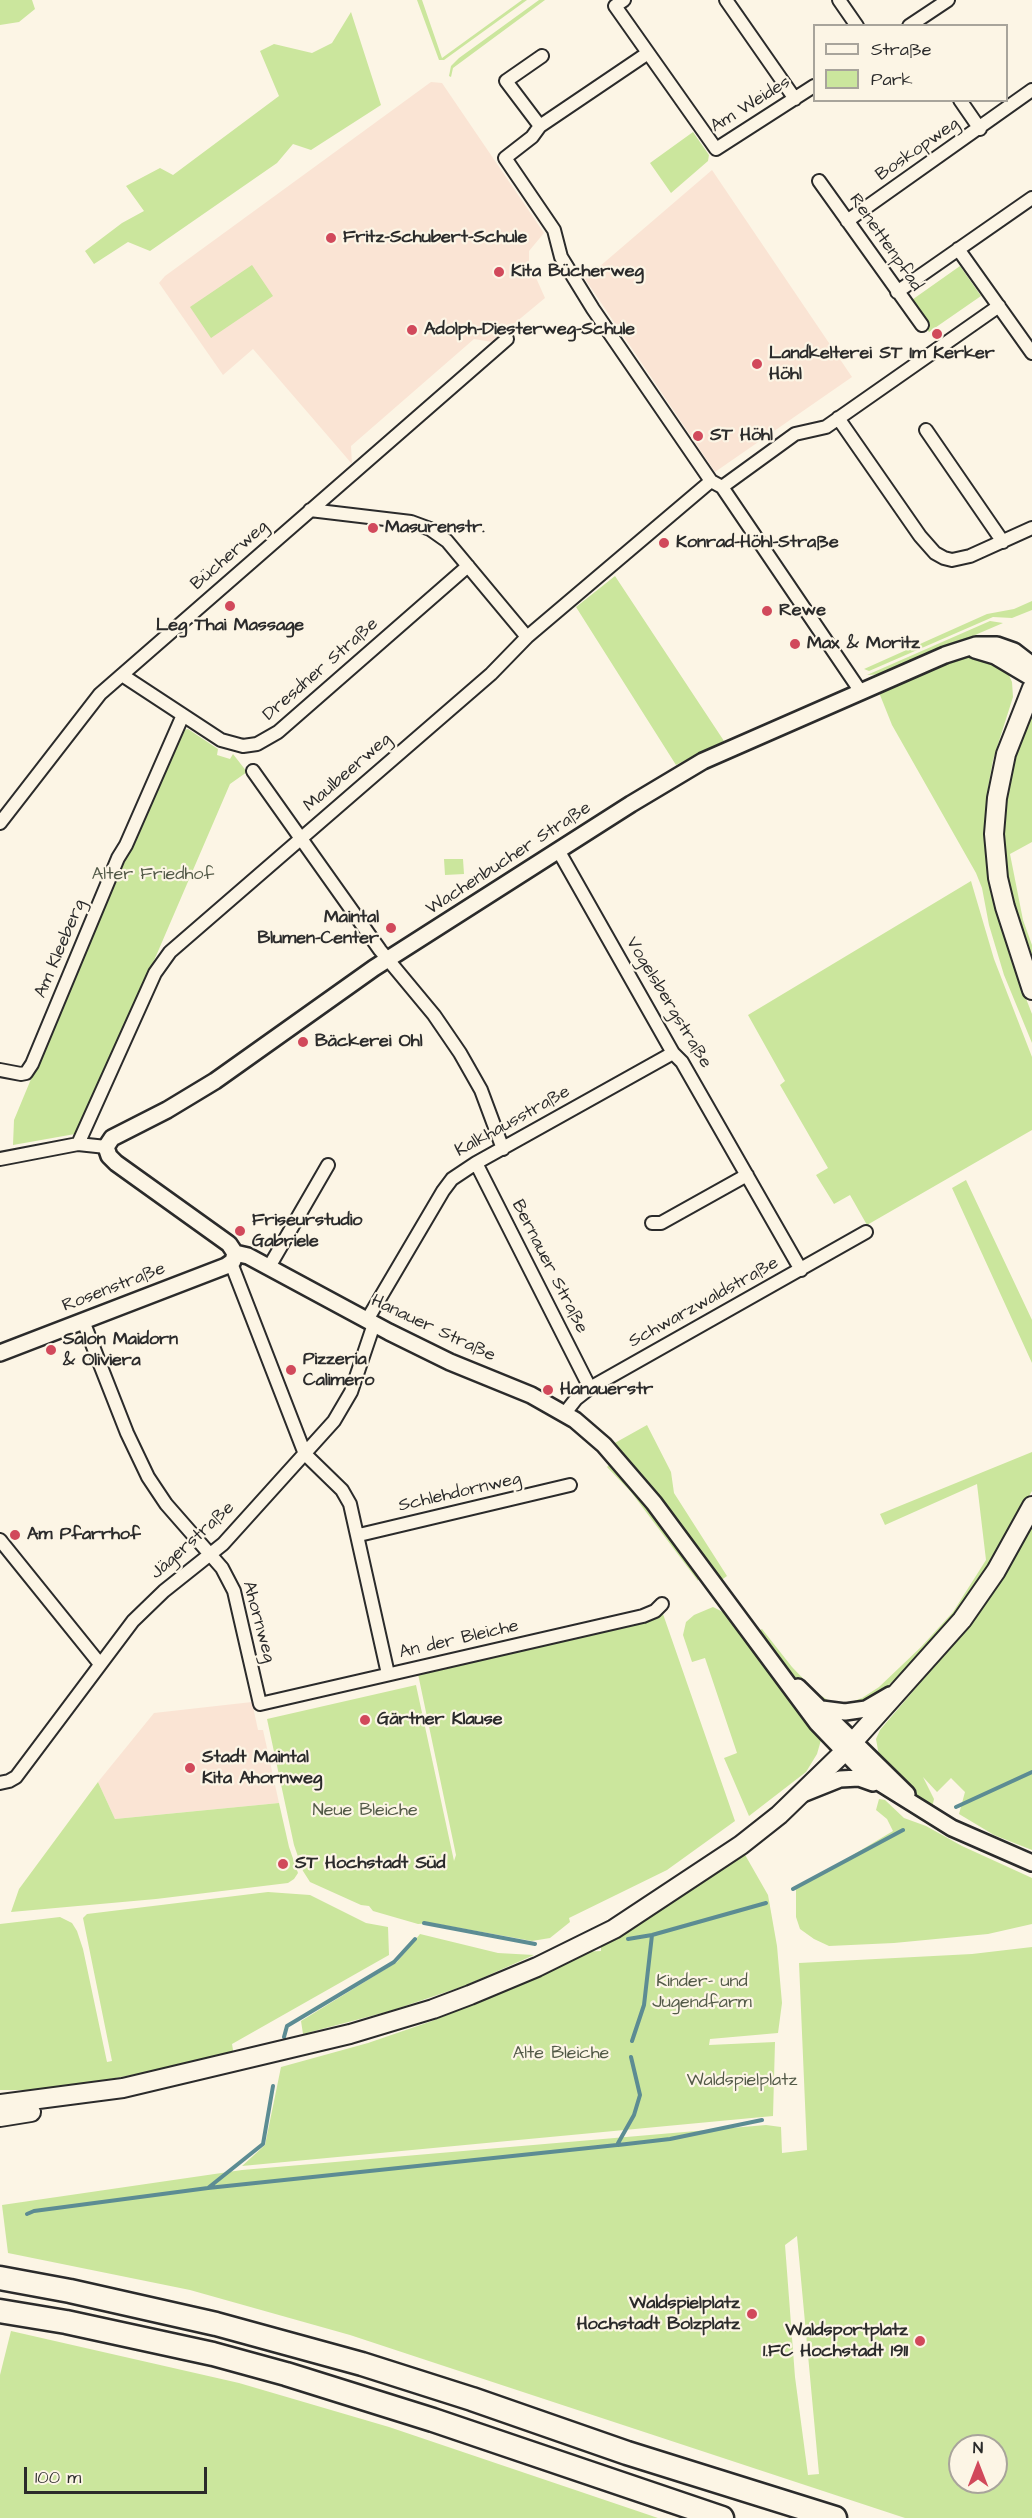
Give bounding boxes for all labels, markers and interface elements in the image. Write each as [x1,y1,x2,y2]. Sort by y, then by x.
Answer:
legend [813,24,1008,102]
text: Straße [871,37,931,62]
text: Park [871,67,913,92]
street label: Am Weides [707,72,795,138]
street label: Boskopweg [872,113,964,187]
street label: Renettenpfad [844,190,926,296]
place label: Fritz-Schubert-Schule [343,227,527,249]
marker: Fritz-Schubert-Schule [324,231,338,245]
place label: Kita Bücherweg [511,261,644,283]
marker: Kita Bücherweg [492,265,506,279]
place label: Adolph-Diesterweg-Schule [424,319,635,341]
marker: Adolph-Diesterweg-Schule [405,323,419,337]
marker: ST Im Kerker [930,327,944,341]
place label: Landkelterei Höhl [769,343,872,386]
place label: ST Im Kerker [879,343,995,365]
marker: Landkelterei Höhl [750,357,764,371]
place label: ST Höhl [710,425,773,447]
marker: ST Höhl [691,429,705,443]
street label: Bücherweg [187,517,273,595]
place label: Masurenstr. [385,517,485,539]
marker: Masurenstr. [366,521,380,535]
place label: Konrad-Höhl-Straße [676,532,839,554]
marker: Konrad-Höhl-Straße [657,536,671,550]
marker: Leg Thai Massage [223,599,237,613]
place label: Rewe [779,600,826,622]
marker: Rewe [760,604,774,618]
street label: Dresdner Straße [259,614,383,726]
place label: Leg Thai Massage [156,615,304,637]
place label: Max & Moritz [807,633,920,655]
marker: Max & Moritz [788,637,802,651]
street label: Maulbeerweg [300,729,396,817]
street label: Wachenbucher Straße [423,798,595,920]
park label: Alter Friedhof [92,864,214,886]
street label: Am Kleeberg [31,896,91,1002]
place label: Maintal Blumen-Center [257,907,379,950]
marker: Maintal Blumen-Center [384,921,398,935]
street label: Vogelsbergstraße [620,933,716,1073]
place label: Bäckerei Ohl [315,1031,423,1053]
marker: Bäckerei Ohl [296,1035,310,1049]
street label: Kalkhausstraße [452,1081,574,1163]
street label: Bernauer Straße [506,1197,592,1337]
place label: Friseurstudio Gabriele [252,1210,362,1252]
marker: Friseurstudio Gabriele [233,1224,247,1238]
street label: Schwarzwaldstraße [625,1253,783,1353]
street label: Rosenstraße [59,1258,169,1318]
street label: Hanauer Straße [367,1291,499,1367]
place label: Salon Maidorn & Oliviera [63,1329,178,1372]
marker: Salon Maidorn & Oliviera [44,1343,58,1357]
place label: Pizzeria Calimero [303,1349,374,1392]
marker: Pizzeria Calimero [284,1363,298,1377]
place label: Hanauerstr [560,1379,653,1401]
marker: Hanauerstr [541,1383,555,1397]
street label: Schlehdornweg [397,1468,523,1518]
street label: Jägerstraße [147,1498,239,1584]
place label: Am Pfarrhof [27,1524,141,1546]
marker: Am Pfarrhof [8,1528,22,1542]
street label: Ahornweg [237,1579,279,1665]
street label: An der Bleiche [397,1616,521,1664]
place label: Gärtner Klause [377,1709,503,1731]
marker: Gärtner Klause [358,1713,372,1727]
place label: Stadt Maintal Kita Ahornweg [202,1747,322,1790]
marker: Stadt Maintal Kita Ahornweg [183,1761,197,1775]
park label: Neue Bleiche [312,1800,418,1822]
place label: ST Hochstadt Süd [295,1853,445,1875]
marker: ST Hochstadt Süd [276,1857,290,1871]
park label: Kinder- und Jugendfarm [652,1971,752,2014]
park label: Alte Bleiche [513,2043,609,2065]
park label: Waldspielplatz [687,2070,797,2092]
place label: Waldspielplatz Hochstadt Bolzplatz [577,2293,740,2336]
marker: Waldspielplatz Hochstadt Bolzplatz [745,2307,759,2321]
place label: Waldsportplatz 1.FC Hochstadt 1911 [763,2320,908,2362]
marker: Waldsportplatz 1.FC Hochstadt 1911 [913,2334,927,2348]
north arrow [948,2434,1008,2494]
text: N [973,2437,983,2459]
scale bar [27,2455,210,2493]
text: 100 m [35,2465,81,2490]

